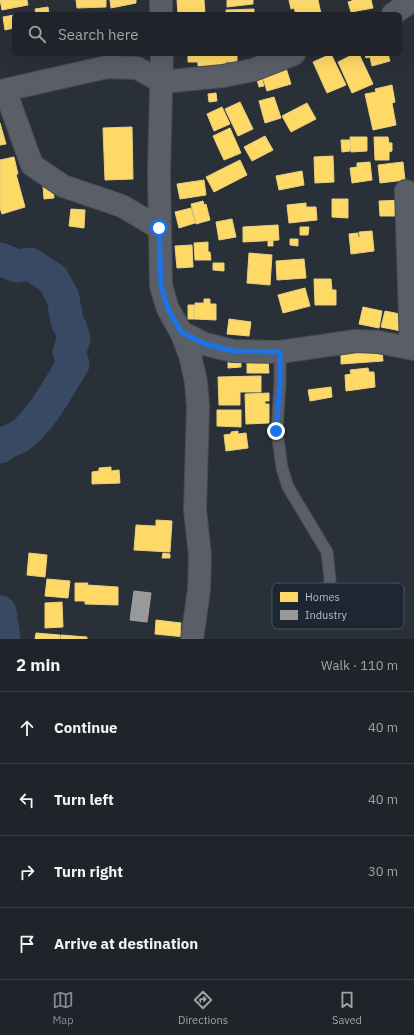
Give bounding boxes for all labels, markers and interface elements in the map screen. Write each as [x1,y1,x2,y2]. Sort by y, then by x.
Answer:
search box [12,12,402,56]
icon: search [26,23,48,45]
text: Search here [58,25,138,44]
route start [150,219,168,237]
route end [267,422,285,440]
legend [272,583,404,629]
text: Homes [305,590,340,604]
text: Industry [305,608,348,622]
text: 2 min [16,654,60,676]
text: Walk · 110 m [321,657,398,674]
icon: ahead [16,717,38,739]
text: Continue [54,718,118,737]
text: 40 m [368,719,398,736]
icon: left [16,789,38,811]
text: Turn left [54,790,114,809]
text: 40 m [368,791,398,808]
icon: right [16,861,38,883]
text: Turn right [54,862,123,881]
text: 30 m [368,863,398,880]
icon: arrive [16,933,38,955]
text: Arrive at destination [54,934,198,953]
tab: Map [52,989,74,1027]
tab: Directions [178,989,228,1027]
tab: Saved [332,989,362,1027]

